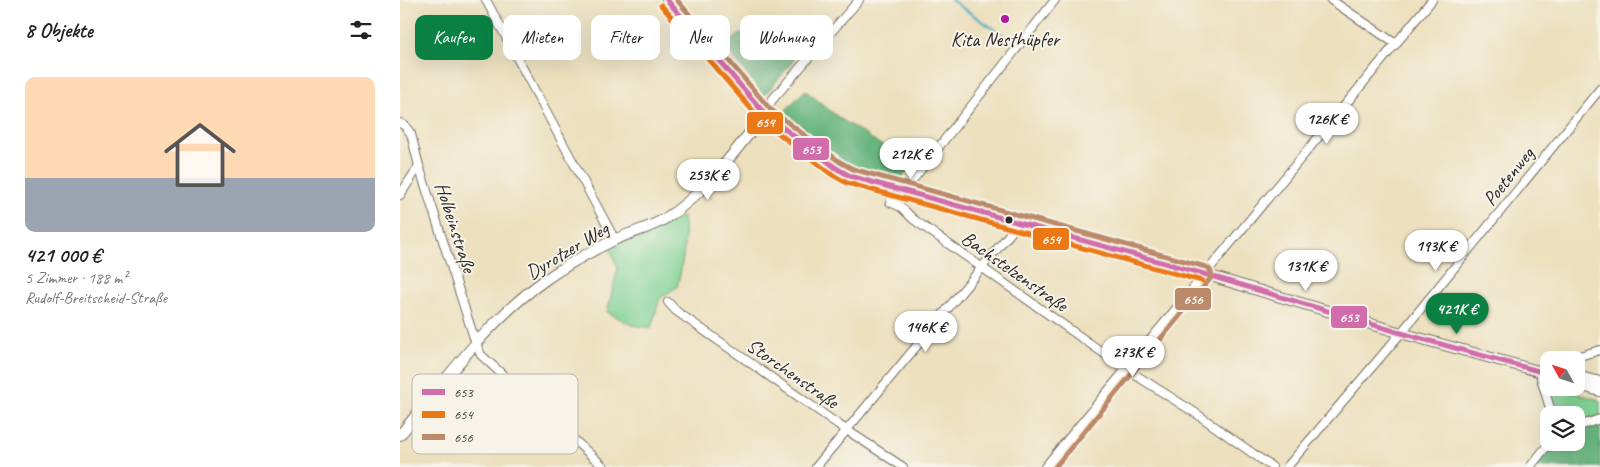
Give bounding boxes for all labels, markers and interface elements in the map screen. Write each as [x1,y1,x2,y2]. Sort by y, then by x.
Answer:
marker: Kita Nesthüpfer [999,13,1011,25]
chip: Kaufen [415,15,493,60]
chip: Mieten [503,15,581,60]
chip: Filter [591,15,660,60]
chip: Neu [670,15,730,60]
chip: Wohnung [740,15,833,60]
icon: filters [347,16,375,44]
text: 8 Objekte [25,17,93,43]
place label: Kita Nesthüpfer [951,27,1061,52]
pin: 126K € [1286,102,1368,145]
text: 126K € [1306,109,1348,129]
icon: home [155,110,245,200]
line badge: 654 [746,111,784,135]
text: 654 [756,114,776,131]
line badge: 653 [792,137,830,161]
pin: 212K € [870,138,952,180]
text: 653 [802,141,822,158]
street label: Poetenweg [1477,141,1540,211]
text: 212K € [891,144,931,164]
pin: 253K € [667,158,749,201]
text: 253K € [688,165,728,185]
street label: Holbeinstraße [429,179,482,277]
street label: Dyrotzer Weg [521,215,615,285]
unlabelled marker [1004,215,1014,225]
street label: Bachstelzenstraße [957,226,1074,318]
line badge: 654 [1032,227,1070,251]
pin: 193K € [1395,230,1477,272]
text: 654 [1042,231,1062,248]
text: 193K € [1416,236,1456,256]
text: 421 000 € [25,242,101,268]
pin: 131K € [1265,250,1347,292]
text: 131K € [1286,256,1326,276]
text: 5 Zimmer · 188 m² [25,268,127,288]
line badge: 656 [1174,287,1212,311]
text: Rudolf-Breitscheid-Straße [25,288,167,308]
text: 656 [1183,291,1204,308]
pin: 421K € [1416,292,1498,335]
text: 421K € [1437,299,1477,319]
line badge: 653 [1330,305,1368,329]
text: 653 [1340,309,1360,326]
pin: 146K € [885,310,967,353]
text: 146K € [905,317,947,337]
street label: Storchenstraße [742,333,845,415]
pin: 273K € [1092,336,1174,378]
text: 273K € [1113,342,1153,362]
north arrow [1540,351,1585,396]
map controls [1540,351,1585,451]
legend [412,374,578,454]
text: 653 [454,384,475,401]
text: 654 [454,406,475,423]
button: layers [1540,406,1585,451]
text: 656 [454,429,474,446]

